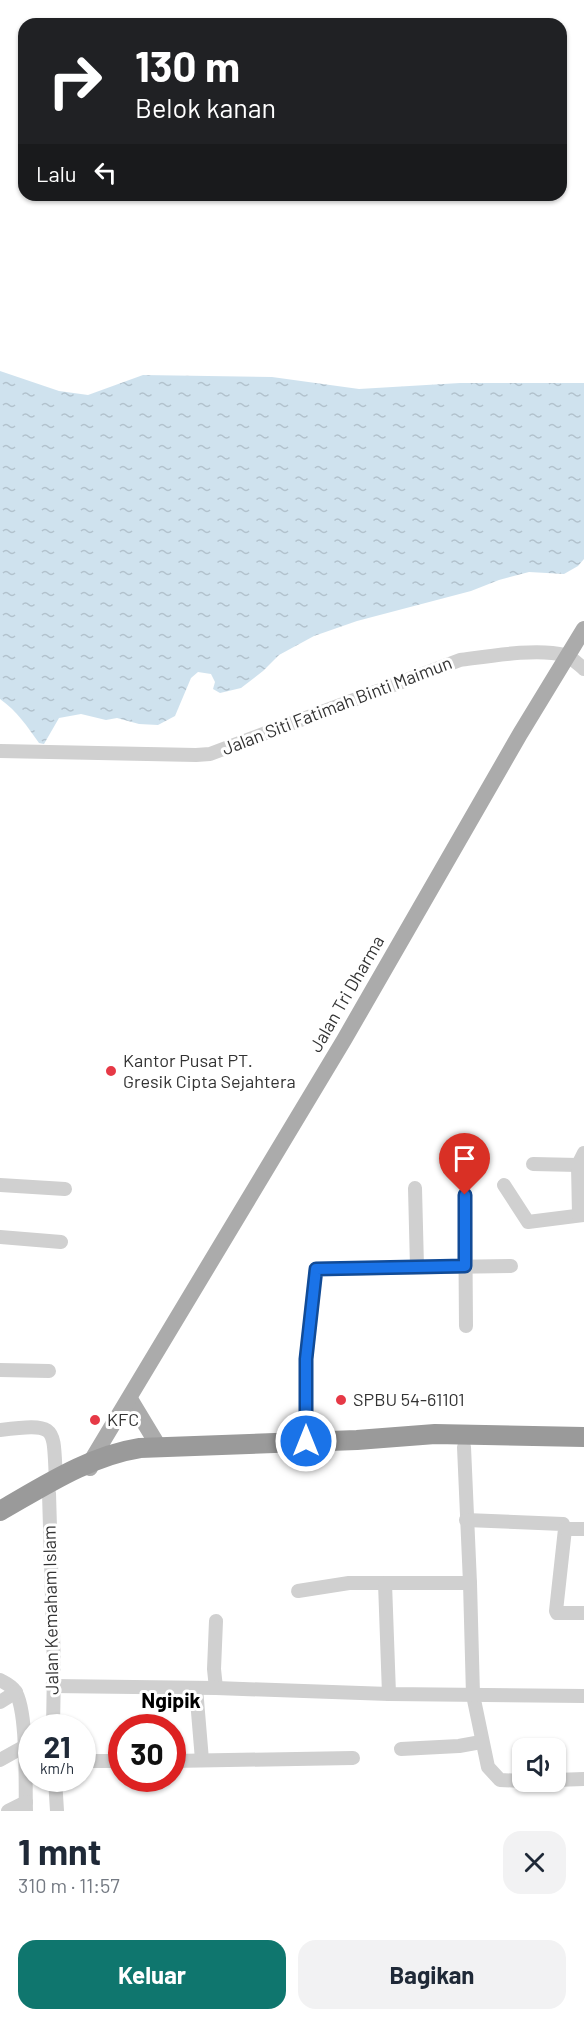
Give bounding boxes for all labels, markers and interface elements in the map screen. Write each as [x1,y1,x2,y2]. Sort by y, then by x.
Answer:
text: 130 m [135,40,240,90]
icon: right [36,42,114,120]
text: Belok kanan [135,91,276,123]
icon: left [89,156,122,189]
text: Lalu [36,160,77,186]
street label: Jalan Siti Fatimah Binti Maimun [219,651,455,759]
street label: Jalan Tri Dharma [304,931,388,1056]
place label: Kantor Pusat PT. Gresik Cipta Sejahtera [123,1049,296,1092]
marker: Kantor Pusat PT. Gresik Cipta Sejahtera [104,1064,118,1078]
pin [439,1133,490,1195]
icon: arrive [448,1142,481,1175]
place label: SPBU 54-61101 [353,1388,465,1410]
marker: SPBU 54-61101 [334,1393,348,1407]
place label: KFC [107,1408,139,1430]
position arrow [274,1409,338,1473]
marker: KFC [88,1413,102,1427]
street label: Jalan Kemaham Islam [38,1525,62,1695]
district label: Ngipik [141,1687,201,1712]
speed limit sign: 30 [108,1714,186,1792]
text: 21 [43,1728,71,1764]
map controls [512,1738,566,1792]
button: sound [512,1738,566,1792]
text: km/h [40,1759,74,1777]
text: 1 mnt [18,1829,101,1872]
button: close [503,1831,566,1894]
text: 310 m · 11:57 [18,1873,120,1897]
button: Keluar [18,1940,286,2009]
button: Bagikan [298,1940,566,2009]

